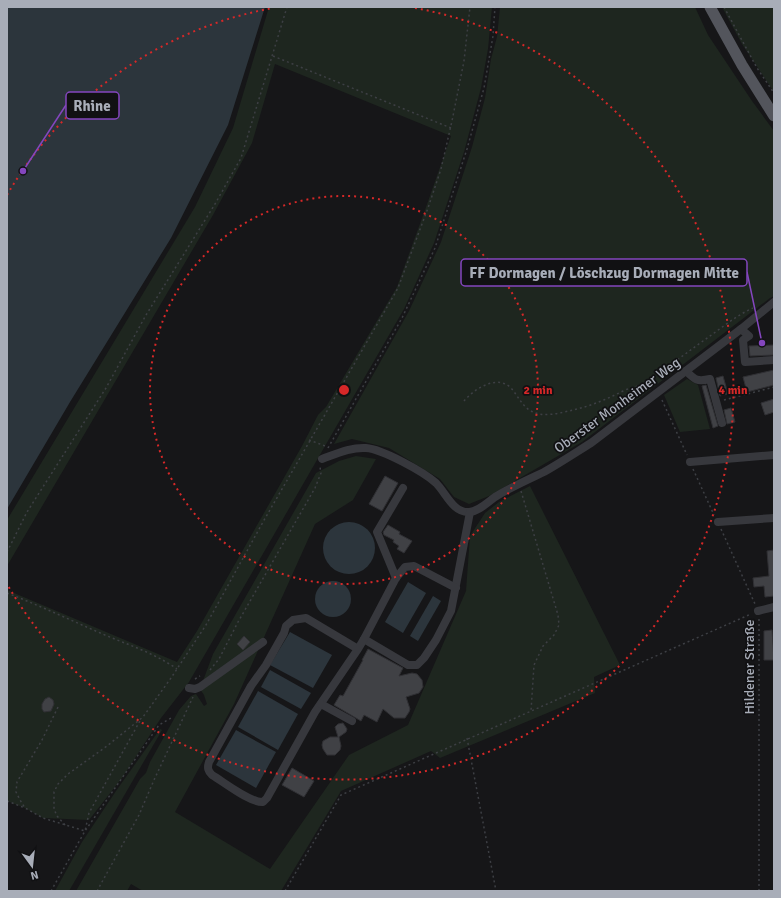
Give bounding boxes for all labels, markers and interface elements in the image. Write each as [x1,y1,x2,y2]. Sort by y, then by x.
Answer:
callout: Rhine [66,92,119,119]
text: Rhine [73,97,111,115]
callout: FF Dormagen / Löschzug Dormagen Mitte [461,259,747,286]
text: FF Dormagen / Löschzug Dormagen Mitte [469,264,739,282]
street label: Oberster Monheimer Weg [551,354,684,457]
centre of rings [337,383,351,397]
text: 2 min [524,383,553,398]
text: 4 min [719,383,748,398]
street label: Hildener Straße [741,619,758,715]
north arrow [12,846,52,886]
text: N [29,868,40,882]

